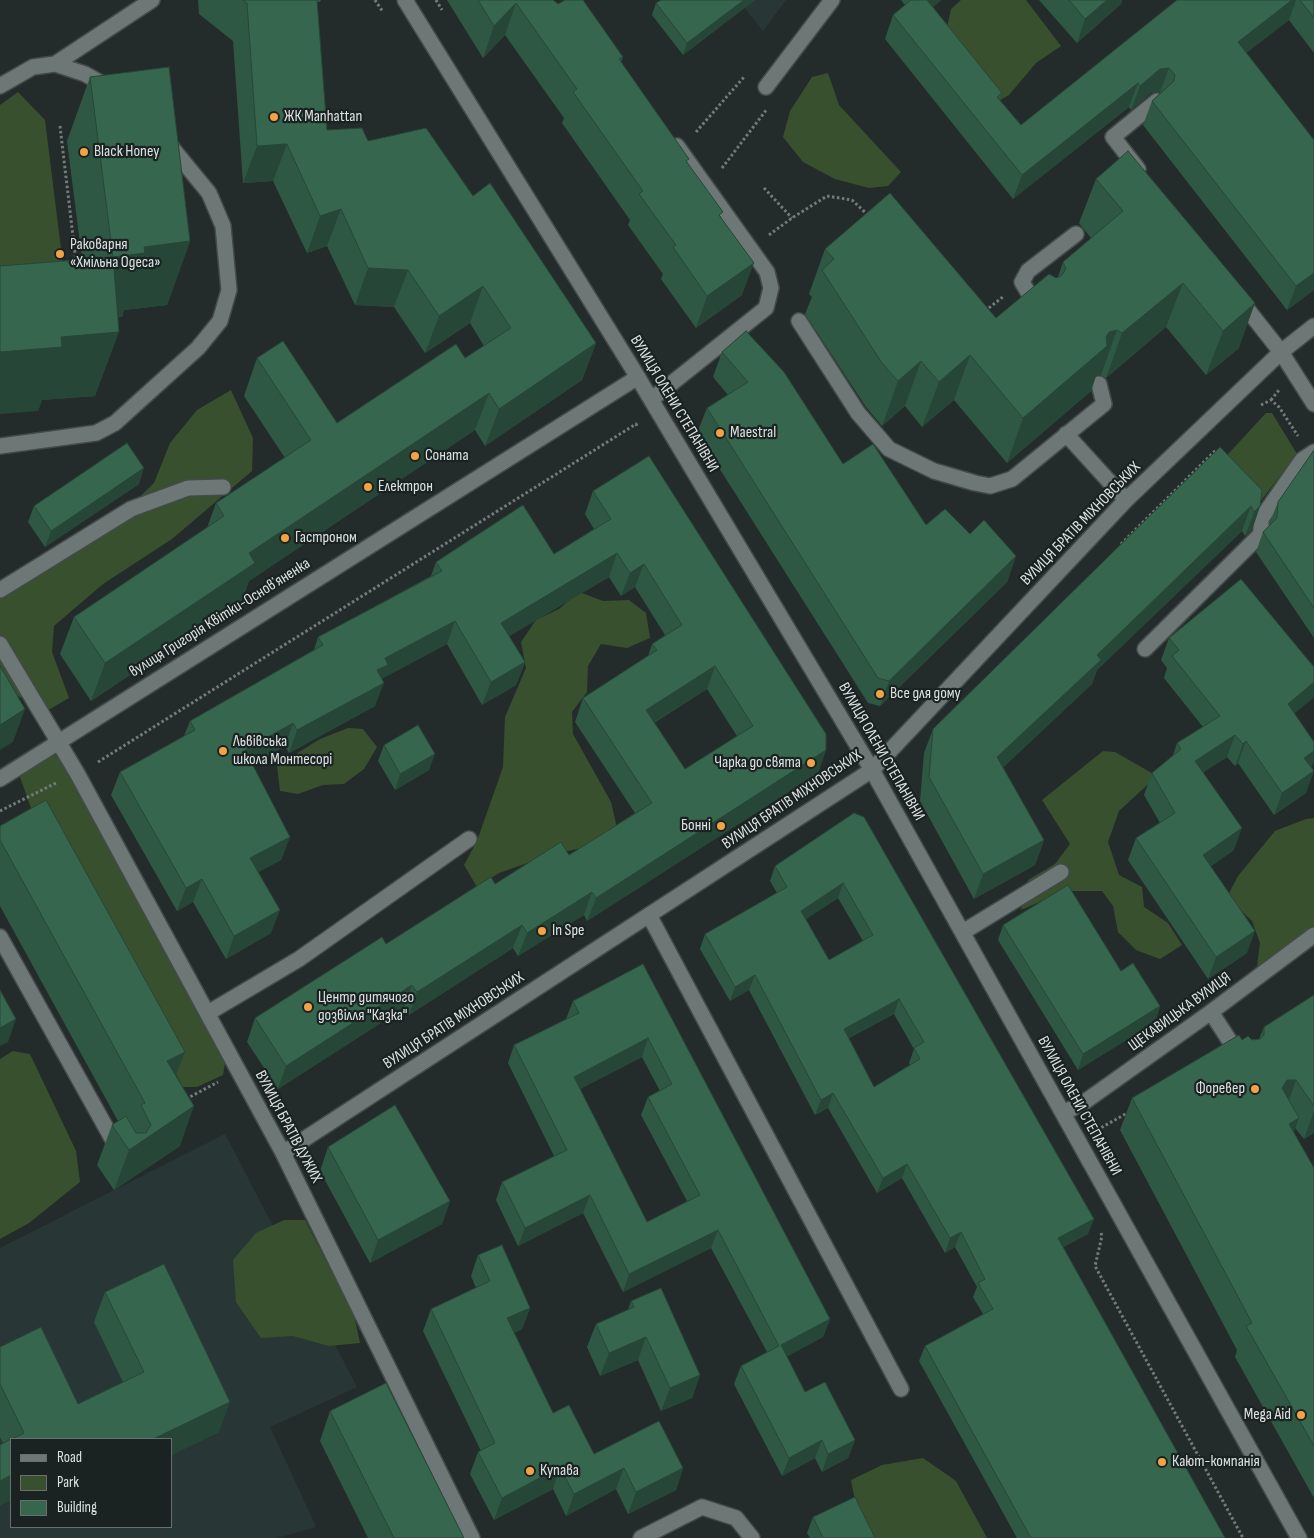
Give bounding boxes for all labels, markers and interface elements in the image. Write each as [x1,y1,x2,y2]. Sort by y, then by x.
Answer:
place label: ЖК Manhattan [284,107,362,127]
marker: ЖК Manhattan [268,111,280,123]
place label: Black Honey [94,142,159,162]
marker: Black Honey [78,146,90,158]
place label: Раковарня «Хмільна Одеса» [70,235,160,273]
marker: Раковарня «Хмільна Одеса» [54,248,66,260]
street label: ВУЛИЦЯ ОЛЕНИ СТЕПАНІВНИ [626,332,722,476]
place label: Maestral [730,423,776,443]
marker: Maestral [714,427,726,439]
place label: Соната [425,446,469,466]
marker: Соната [409,450,421,462]
street label: ВУЛИЦЯ БРАТІВ МІХНОВСЬКИХ [1017,458,1145,590]
place label: Електрон [378,477,433,497]
marker: Електрон [362,481,374,493]
place label: Гастроном [295,528,357,548]
marker: Гастроном [279,532,291,544]
street label: вулиця Григорія Квітки-Основʼяненка [126,554,314,682]
street label: ВУЛИЦЯ ОЛЕНИ СТЕПАНІВНИ [834,680,928,824]
place label: Все для дому [890,684,961,704]
marker: Все для дому [874,688,886,700]
place label: Львівська школа Монтесорі [233,732,332,770]
marker: Львівська школа Монтесорі [217,745,229,757]
street label: ВУЛИЦЯ БРАТІВ МІХНОВСЬКИХ [719,746,865,854]
place label: Чарка до свята [714,753,801,773]
marker: Чарка до свята [805,757,817,769]
place label: Бонні [681,816,711,836]
marker: Бонні [715,820,727,832]
place label: In Spe [552,921,585,941]
marker: In Spe [536,925,548,937]
street label: ВУЛИЦЯ БРАТІВ МІХНОВСЬКИХ [380,968,528,1074]
street label: ЩЕКАВИЦЬКА ВУЛИЦЯ [1125,968,1235,1056]
place label: Центр дитячого дозвілля "Казка" [318,988,414,1026]
marker: Центр дитячого дозвілля "Казка" [302,1001,314,1013]
street label: ВУЛИЦЯ ОЛЕНИ СТЕПАНІВНИ [1033,1033,1125,1179]
street label: ВУЛИЦЯ БРАТІВ ДУЖИХ [250,1068,326,1186]
place label: Форевер [1195,1079,1245,1099]
marker: Форевер [1249,1083,1261,1095]
place label: Mega Aid [1244,1405,1291,1425]
marker: Mega Aid [1295,1409,1307,1421]
legend [10,1438,172,1528]
text: Road [57,1448,82,1467]
place label: Кают-компанія [1172,1452,1260,1472]
marker: Кают-компанія [1156,1456,1168,1468]
place label: Купава [540,1461,579,1481]
marker: Купава [524,1465,536,1477]
text: Park [57,1473,79,1492]
text: Building [57,1498,97,1517]

